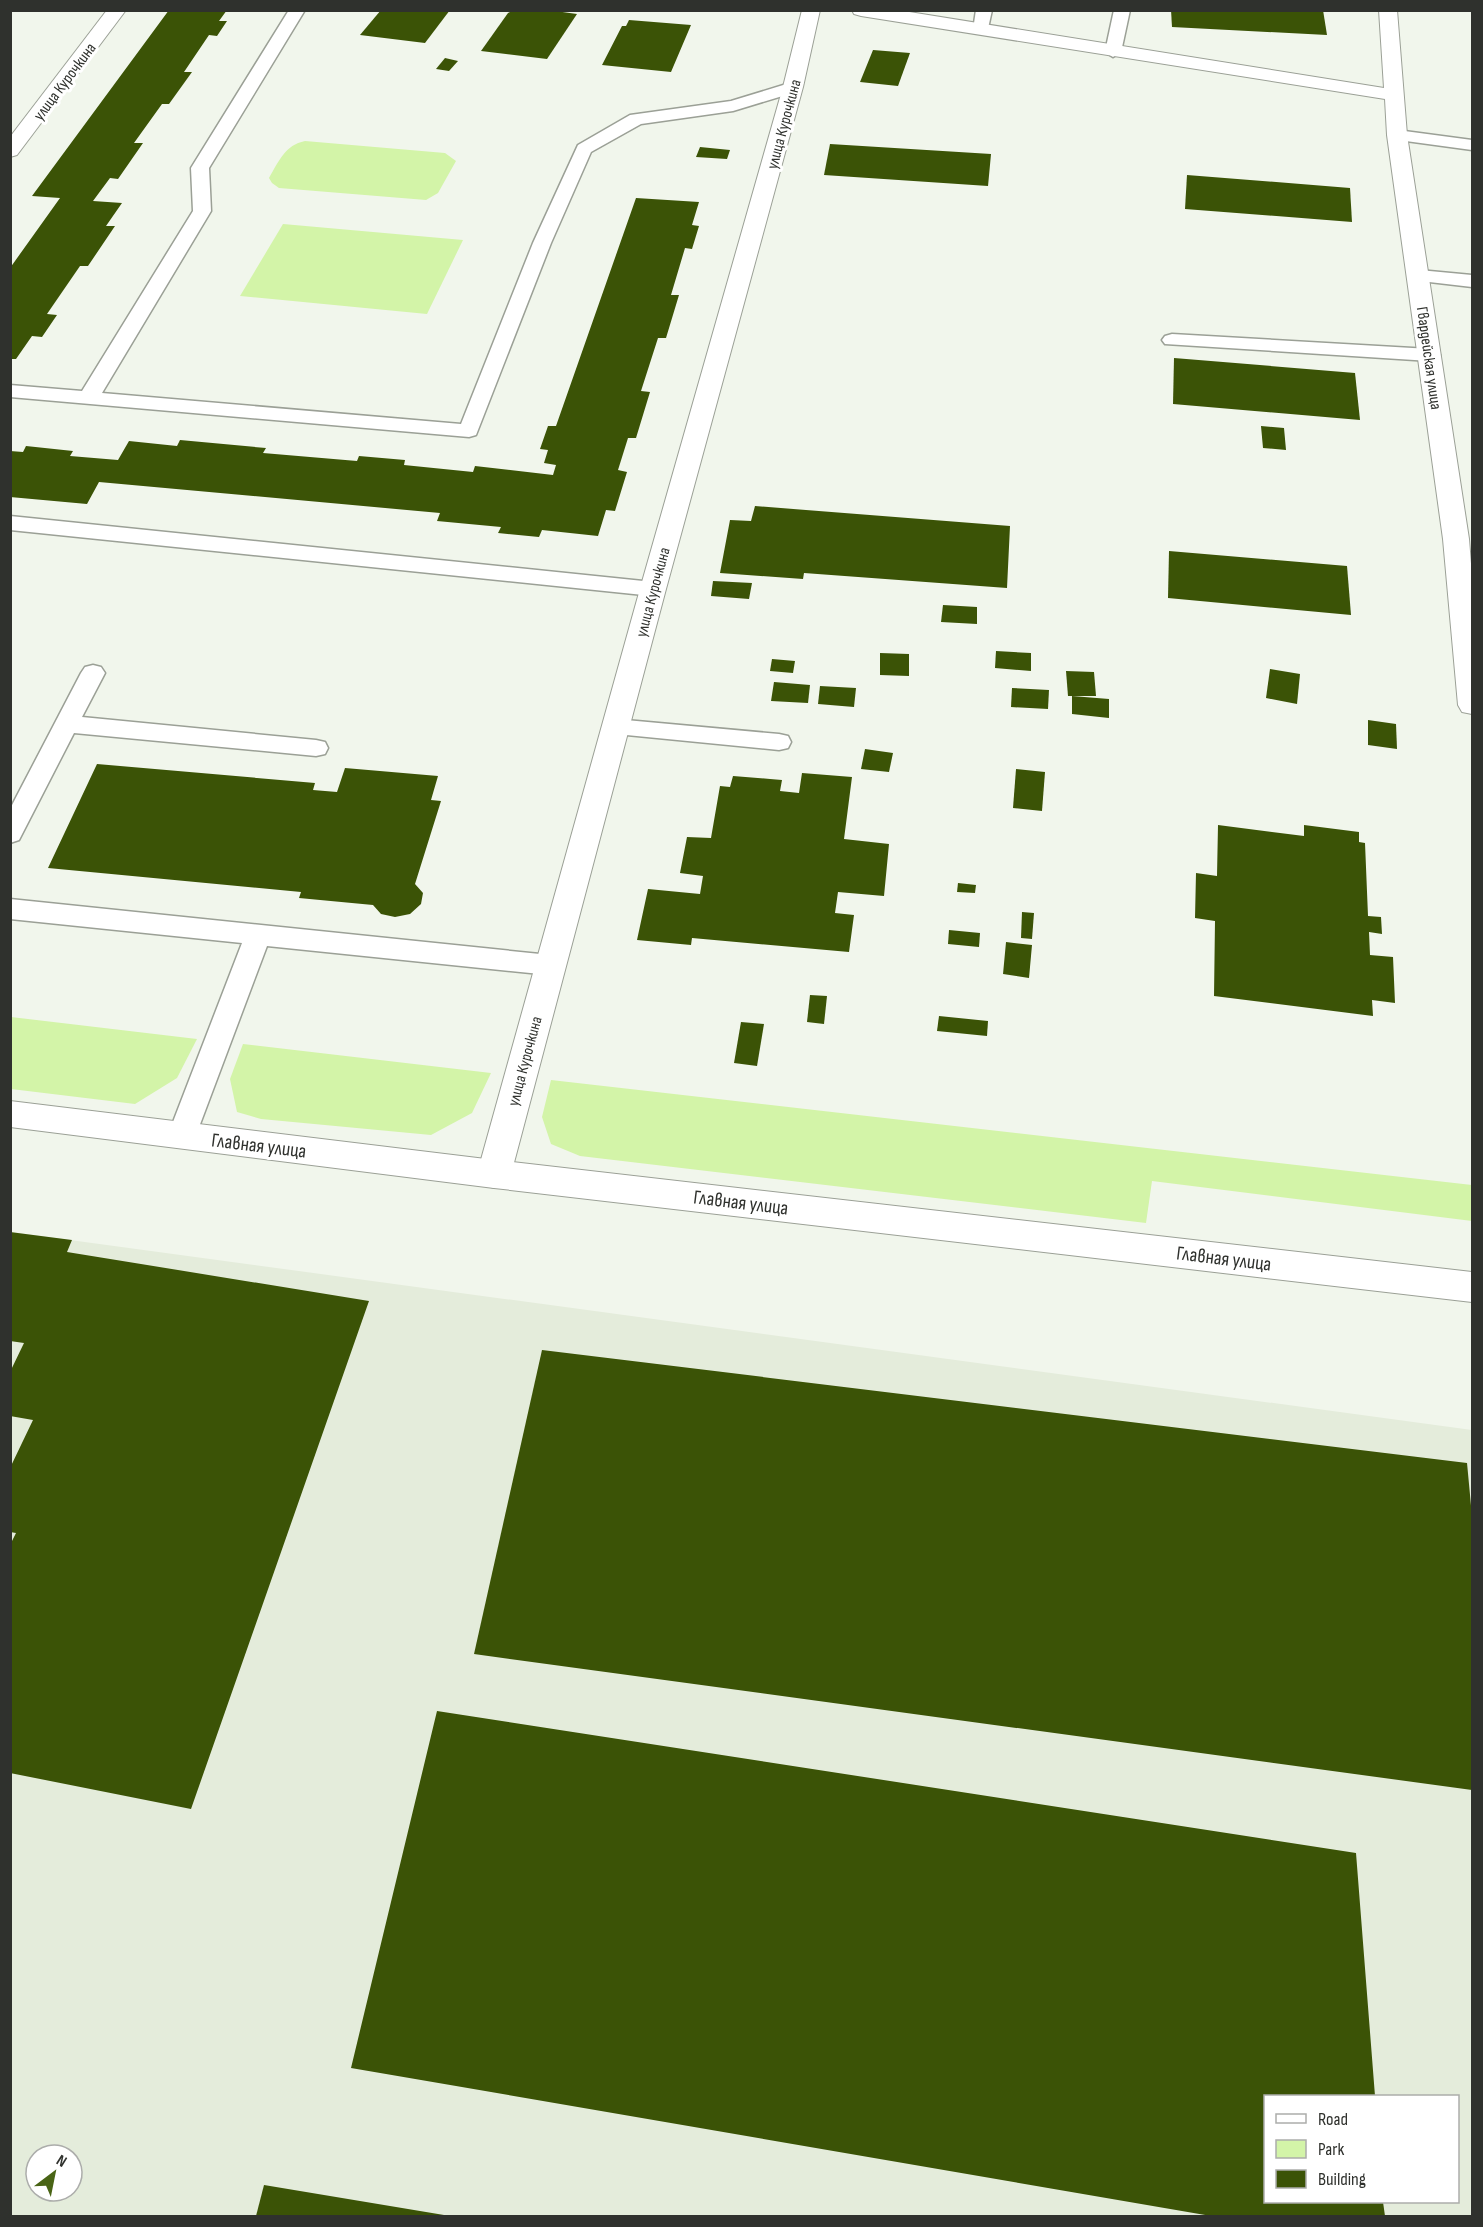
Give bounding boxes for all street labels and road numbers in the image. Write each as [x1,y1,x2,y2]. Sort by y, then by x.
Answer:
street label: улица Курочкина [30,39,101,124]
street label: улица Курочкина [763,77,806,171]
street label: Гвардейская улица [1412,306,1445,411]
street label: улица Курочкина [632,545,675,639]
street label: улица Курочкина [504,1014,547,1108]
street label: Главная улица [210,1128,308,1164]
street label: Главная улица [692,1185,790,1221]
street label: Главная улица [1175,1241,1273,1277]

